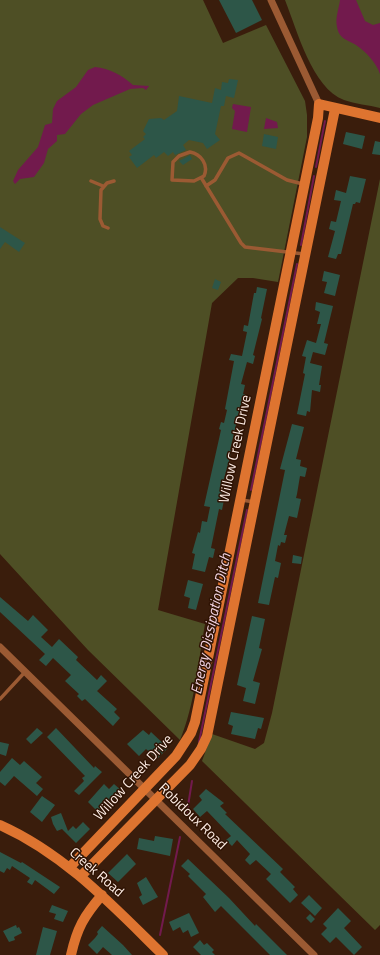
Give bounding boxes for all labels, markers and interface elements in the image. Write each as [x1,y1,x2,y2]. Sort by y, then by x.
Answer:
street label: Willow Creek Drive [216,394,256,504]
water label: Energy Dissipation Ditch [188,552,236,696]
street label: Willow Creek Drive [91,732,177,824]
street label: Robidoux Road [154,780,230,854]
street label: Creek Road [65,845,127,901]

